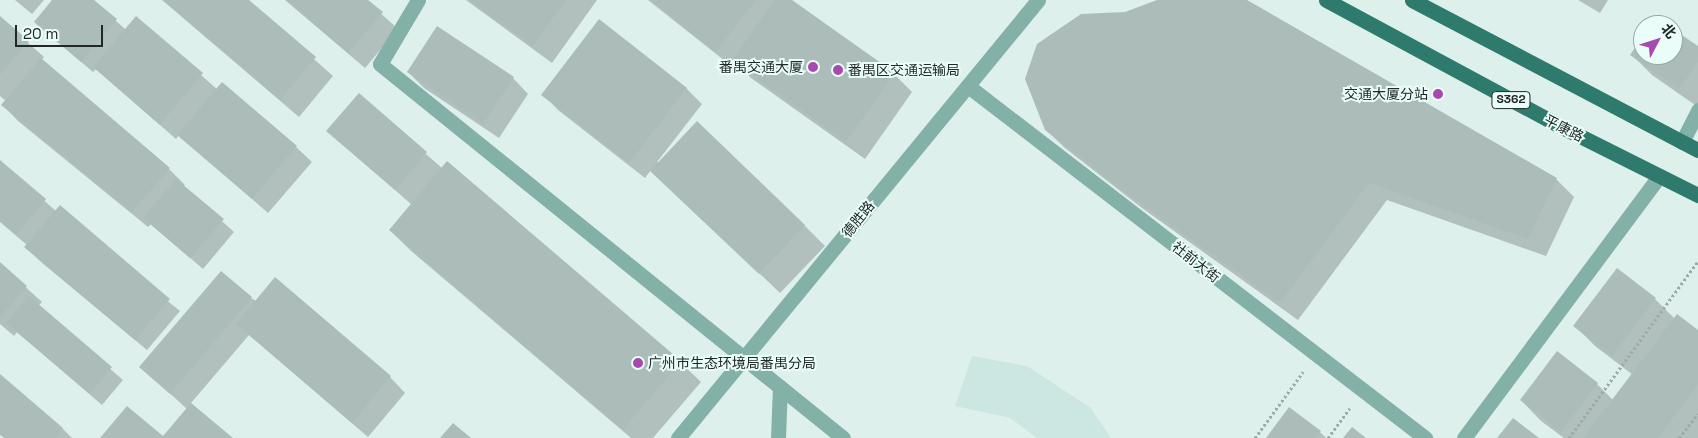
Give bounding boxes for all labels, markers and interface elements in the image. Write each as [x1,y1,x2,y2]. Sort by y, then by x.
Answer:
scale bar [18,15,105,47]
north arrow [1633,15,1683,65]
text: 北 [1657,20,1680,42]
text: 20 m [23,24,58,43]
place label: 番禺交通大厦 [719,59,803,75]
marker: 番禺交通大厦 [807,61,819,73]
place label: 番禺区交通运输局 [848,62,960,78]
marker: 番禺区交通运输局 [832,64,844,76]
place label: 交通大厦分站 [1344,86,1428,102]
marker: 交通大厦分站 [1432,88,1444,100]
road number: S362 [1491,90,1531,110]
street label: 平康路 [1541,111,1587,145]
street label: 德胜路 [838,197,878,241]
street label: 社前大街 [1169,238,1223,286]
place label: 广州市生态环境局番禺分局 [648,355,816,371]
marker: 广州市生态环境局番禺分局 [632,357,644,369]

